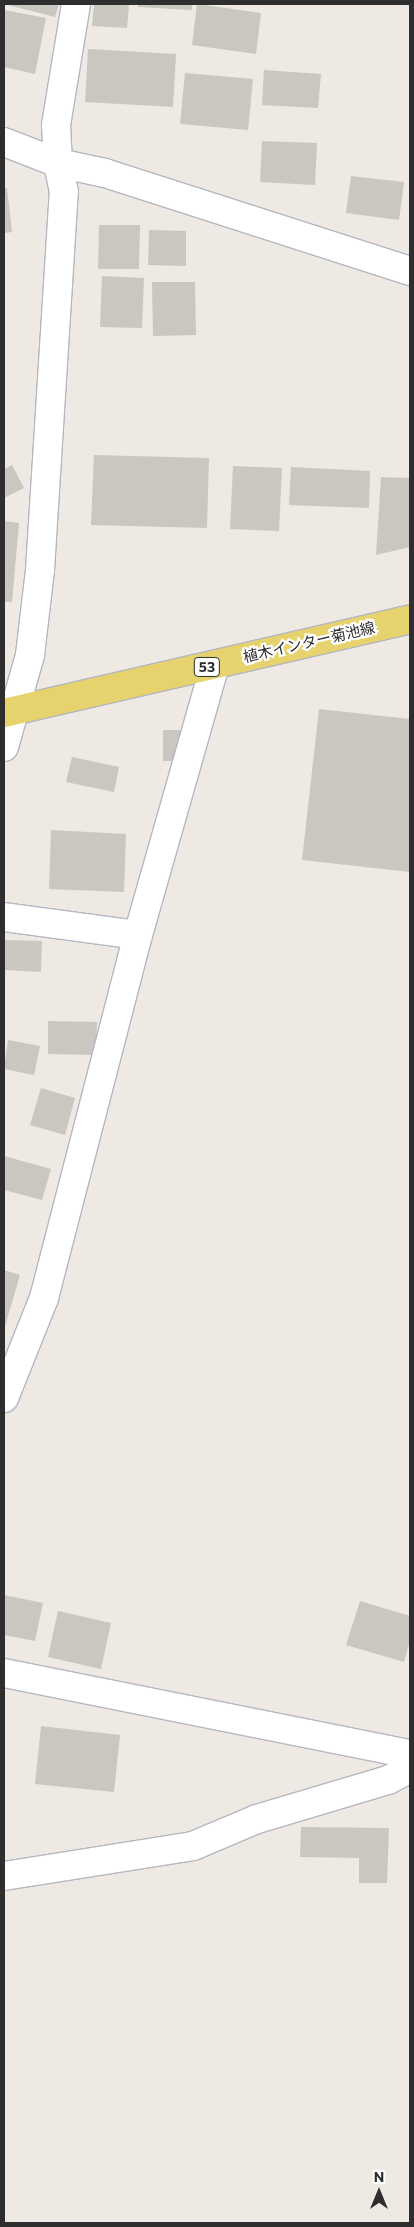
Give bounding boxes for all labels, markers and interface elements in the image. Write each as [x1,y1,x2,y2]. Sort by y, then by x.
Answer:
street label: 植木インター菊池線 [241,618,377,666]
road number: 53 [193,656,221,679]
north arrow [354,2167,404,2217]
text: N [374,2168,384,2185]

